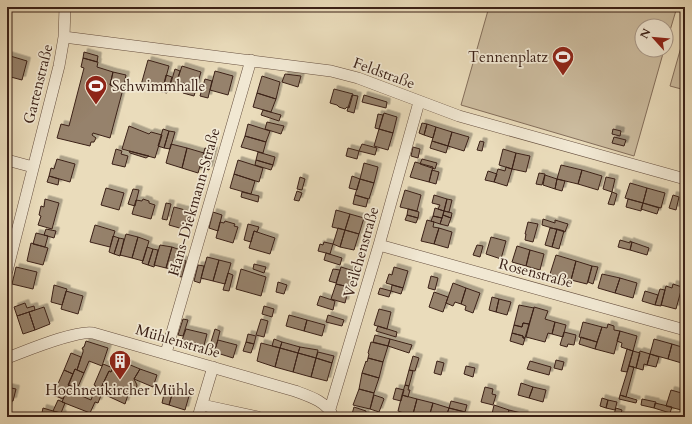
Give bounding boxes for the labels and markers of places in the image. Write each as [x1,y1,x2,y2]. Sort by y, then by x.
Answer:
sports icon: Tennenplatz [550,44,576,77]
place label: Tennenplatz [468,47,548,67]
sports icon: Schwimmhalle [83,73,109,106]
place label: Schwimmhalle [112,76,206,96]
building icon: Hochneukircher Mühle [107,348,133,381]
place label: Hochneukircher Mühle [45,380,195,400]

